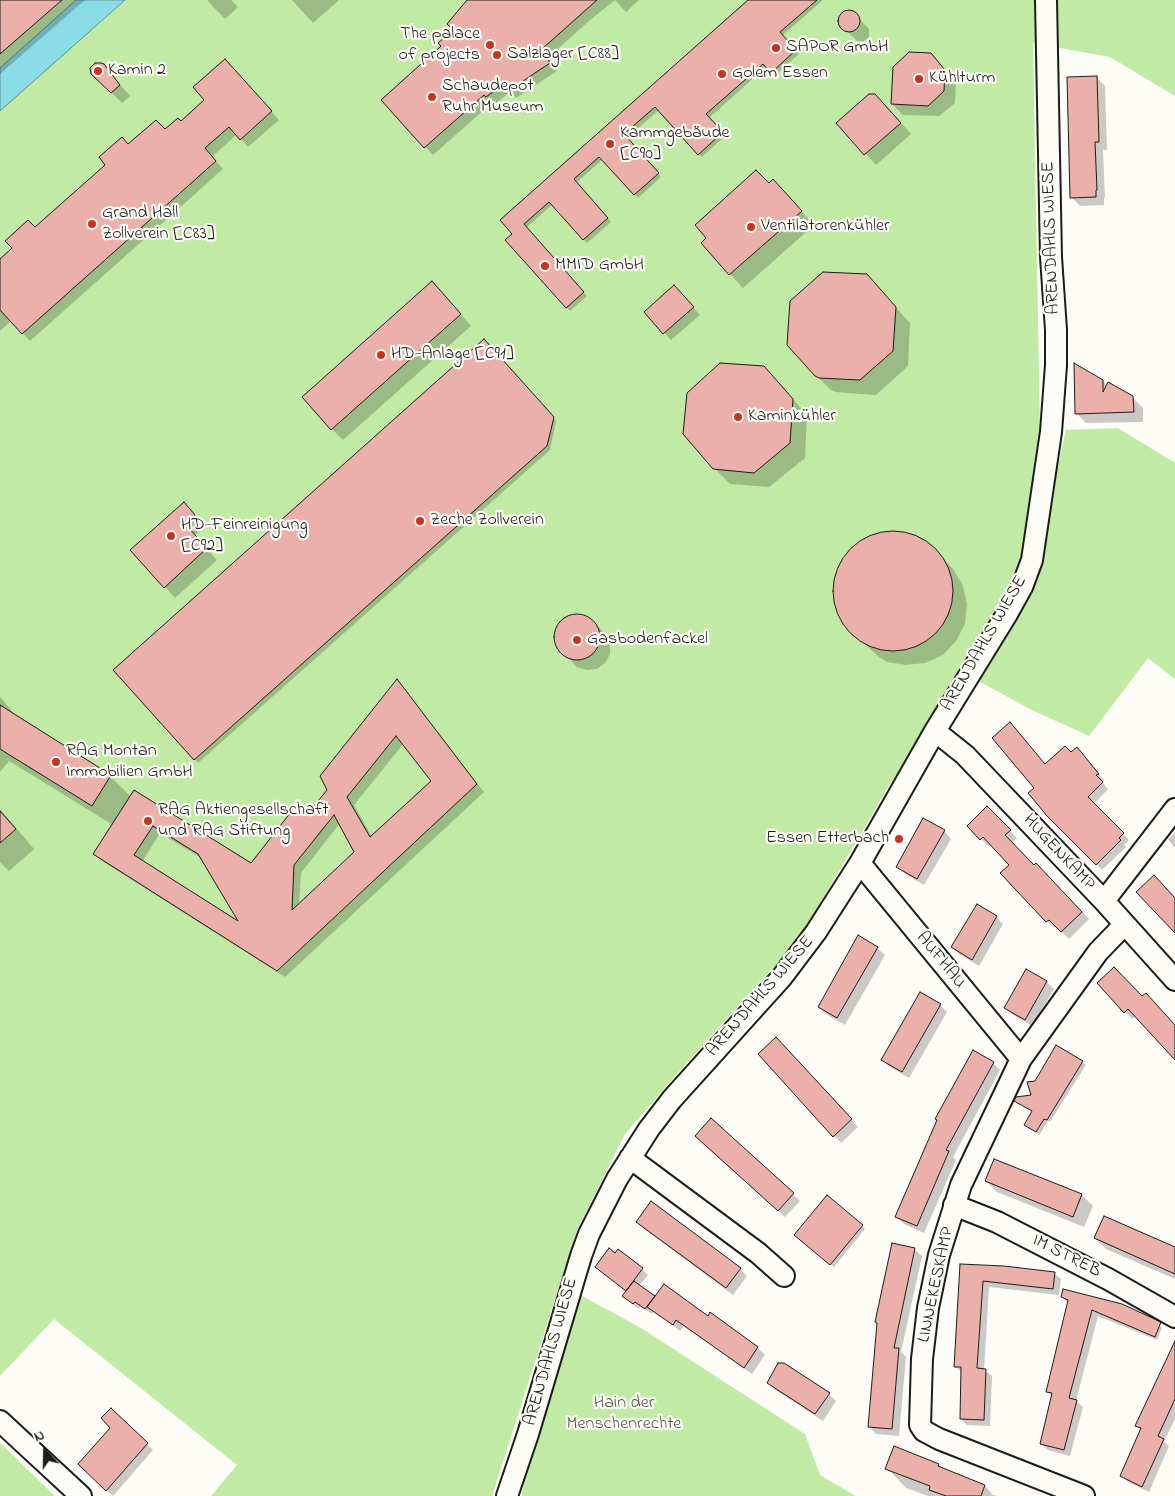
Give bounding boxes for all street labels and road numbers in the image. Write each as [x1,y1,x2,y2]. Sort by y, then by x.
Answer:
street label: ARENDAHLS WIESE [1039,161,1065,315]
street label: ARENDAHLS WIESE [937,572,1033,716]
street label: HUGENKAMP [1017,810,1099,896]
street label: AUFHAU [911,928,969,994]
street label: ARENDAHLS WIESE [703,932,819,1062]
street label: LINNEKESKAMP [914,1225,960,1345]
street label: IM STREB [1028,1230,1104,1284]
street label: ARENDAHLS WIESE [521,1275,583,1429]

